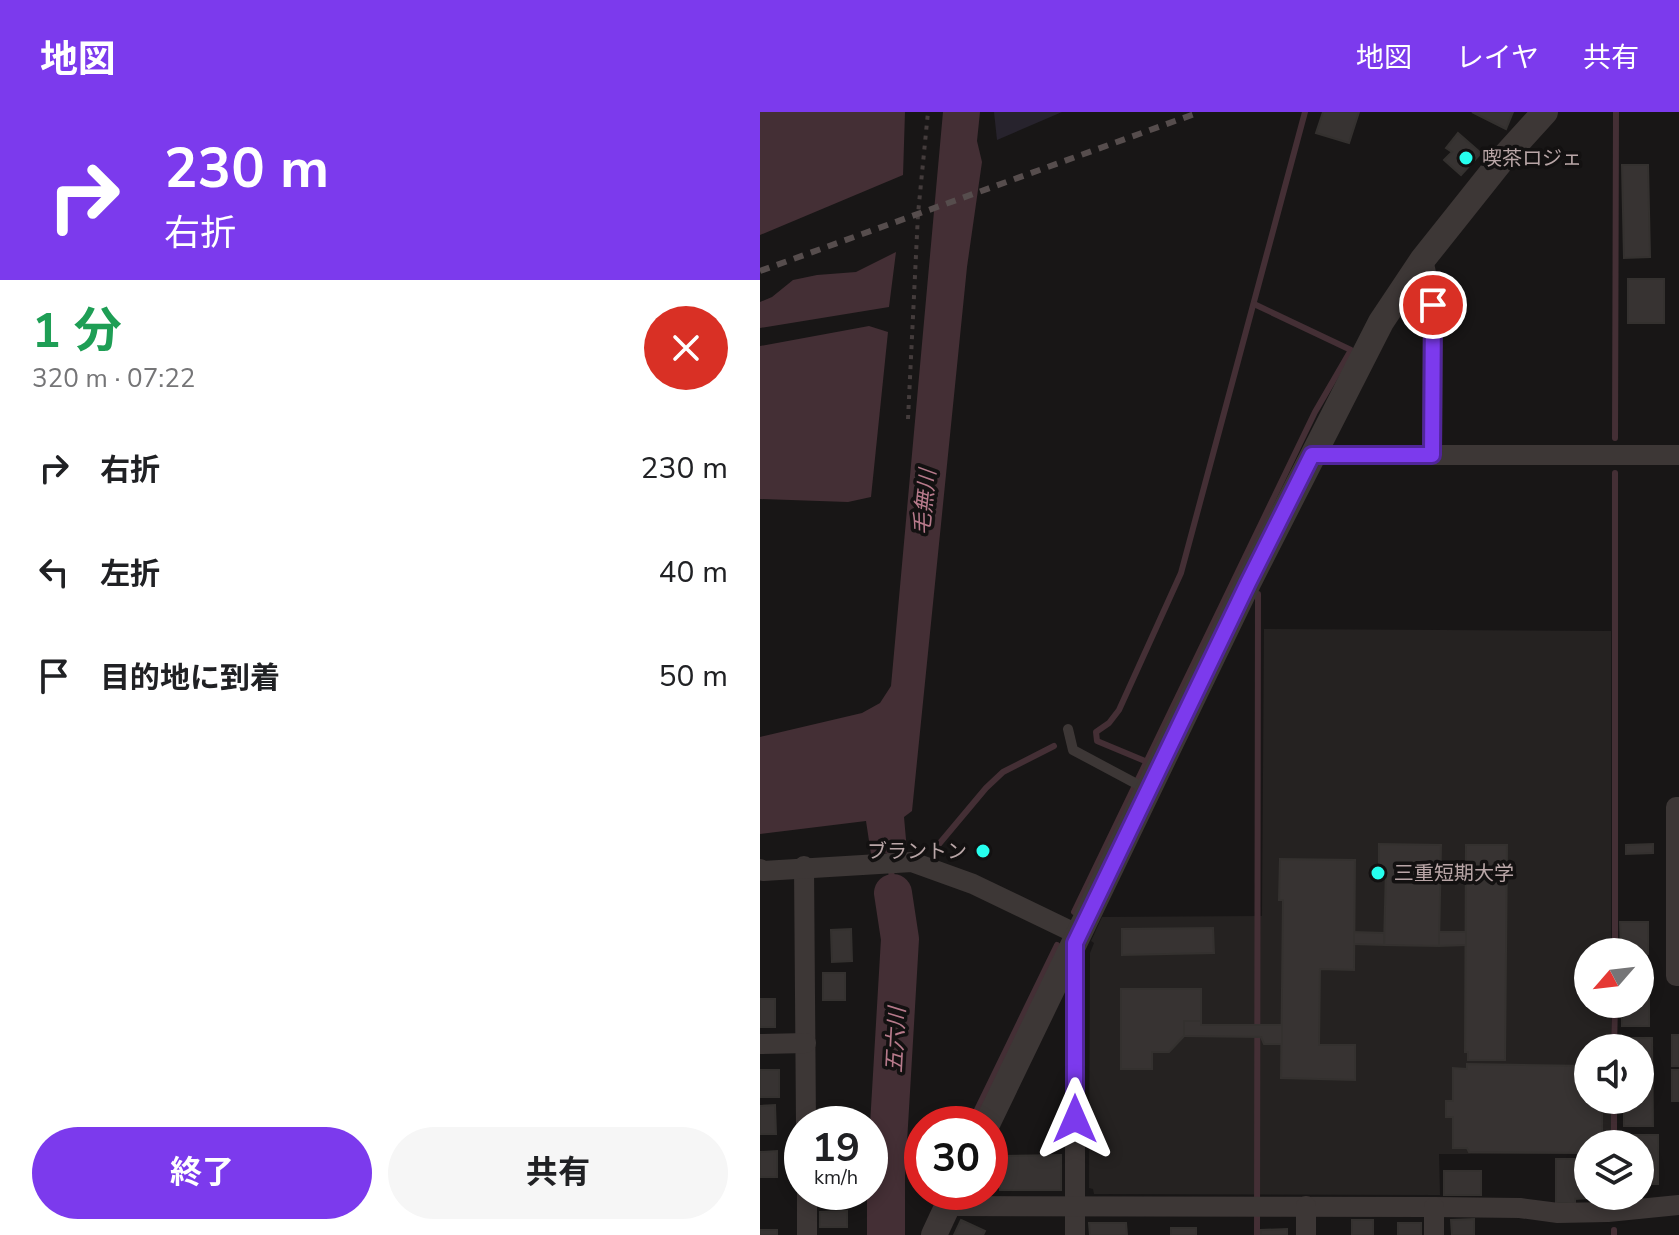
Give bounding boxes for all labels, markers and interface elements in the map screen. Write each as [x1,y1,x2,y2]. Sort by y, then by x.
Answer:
text: 地図 [40,34,116,85]
text: 地図 [1356,39,1412,77]
text: レイヤ [1456,39,1539,77]
text: 共有 [1583,39,1639,77]
text: 230 m [164,130,329,207]
icon: right [32,144,136,248]
place label: 喫茶ロジェ [1482,145,1582,172]
marker: 喫茶ロジェ [1457,149,1475,167]
text: 右折 [164,209,236,258]
pin [1399,271,1467,339]
icon: arrive [1411,283,1455,327]
text: 1 分 [32,298,122,364]
button: close [644,306,728,390]
text: 320 m · 07:22 [32,361,195,396]
icon: right [32,446,76,490]
text: 230 m [641,448,728,489]
text: 右折 [100,450,160,491]
water label: 毛無川 [907,466,944,536]
icon: left [32,550,76,594]
text: 40 m [659,552,728,593]
text: 左折 [100,554,160,595]
icon: arrive [32,654,76,698]
text: 50 m [659,656,728,697]
text: 目的地に到着 [100,658,280,699]
place label: ブラントン [867,838,967,865]
marker: ブラントン [974,842,992,860]
place label: 三重短期大学 [1394,860,1514,887]
marker: 三重短期大学 [1369,864,1387,882]
north arrow [1574,938,1654,1018]
map controls [1574,938,1654,1210]
water label: 五六川 [879,1004,913,1074]
button: sound [1574,1034,1654,1114]
position arrow [1033,1077,1117,1161]
speed limit sign: 30 [904,1106,1008,1210]
text: 19 [812,1121,860,1175]
button: 終了 [32,1127,372,1219]
button: 共有 [388,1127,728,1219]
button: layers [1574,1130,1654,1210]
text: km/h [814,1164,858,1191]

